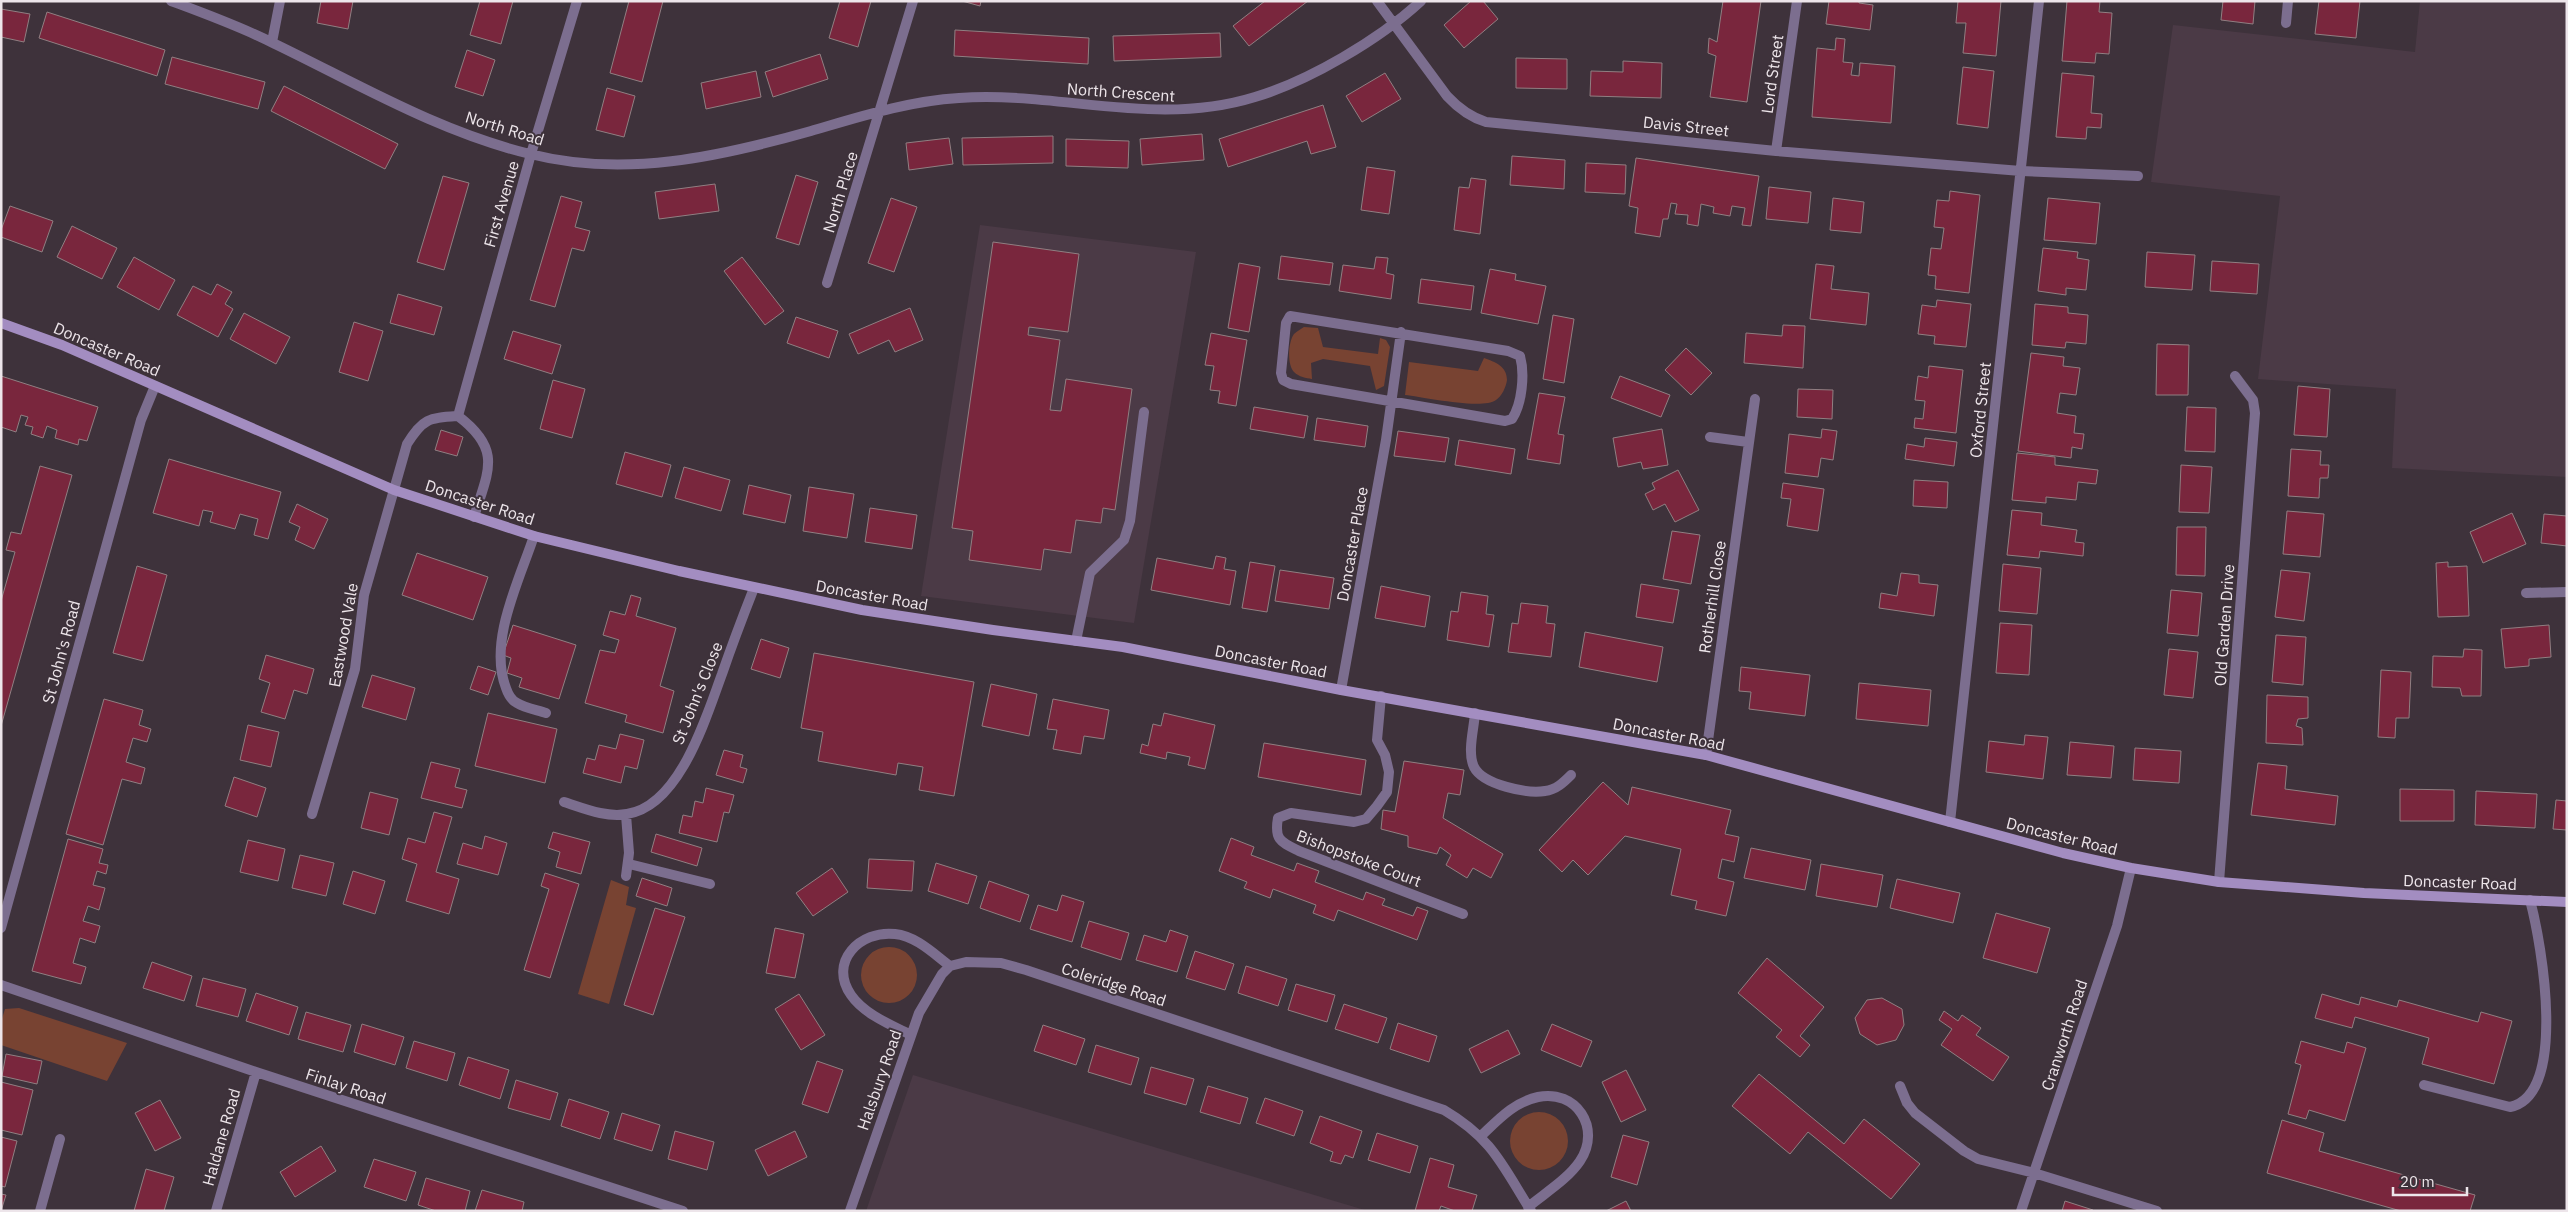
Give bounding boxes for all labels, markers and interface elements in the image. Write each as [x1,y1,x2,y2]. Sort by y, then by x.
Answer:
street label: Lord Street [1757,33,1787,115]
street label: North Crescent [1066,78,1176,106]
street label: North Road [463,107,547,149]
street label: Davis Street [1642,112,1730,140]
street label: North Place [818,149,862,235]
street label: First Avenue [479,158,523,250]
street label: Doncaster Road [51,318,163,380]
street label: Oxford Street [1965,361,1995,459]
street label: Doncaster Road [423,475,537,529]
street label: Doncaster Place [1332,485,1372,603]
street label: Rotherhill Close [1694,539,1730,655]
street label: Old Garden Drive [2210,563,2238,687]
street label: Doncaster Road [814,575,930,615]
street label: Eastwood Vale [324,581,362,689]
street label: St John's Road [38,598,84,706]
street label: St John's Close [667,639,727,747]
street label: Doncaster Road [1213,640,1329,682]
street label: Doncaster Road [1611,713,1727,755]
street label: Doncaster Road [2004,813,2120,859]
street label: Bishopstoke Court [1294,825,1424,891]
street label: Doncaster Road [2403,870,2517,894]
street label: Coleridge Road [1059,958,1169,1010]
street label: Cranworth Road [2037,977,2091,1093]
street label: Halsbury Road [852,1027,906,1133]
street label: Finlay Road [303,1064,389,1108]
street label: Haldane Road [198,1086,244,1188]
scale bar [2393,1164,2467,1196]
text: 20 m [2400,1172,2435,1191]

